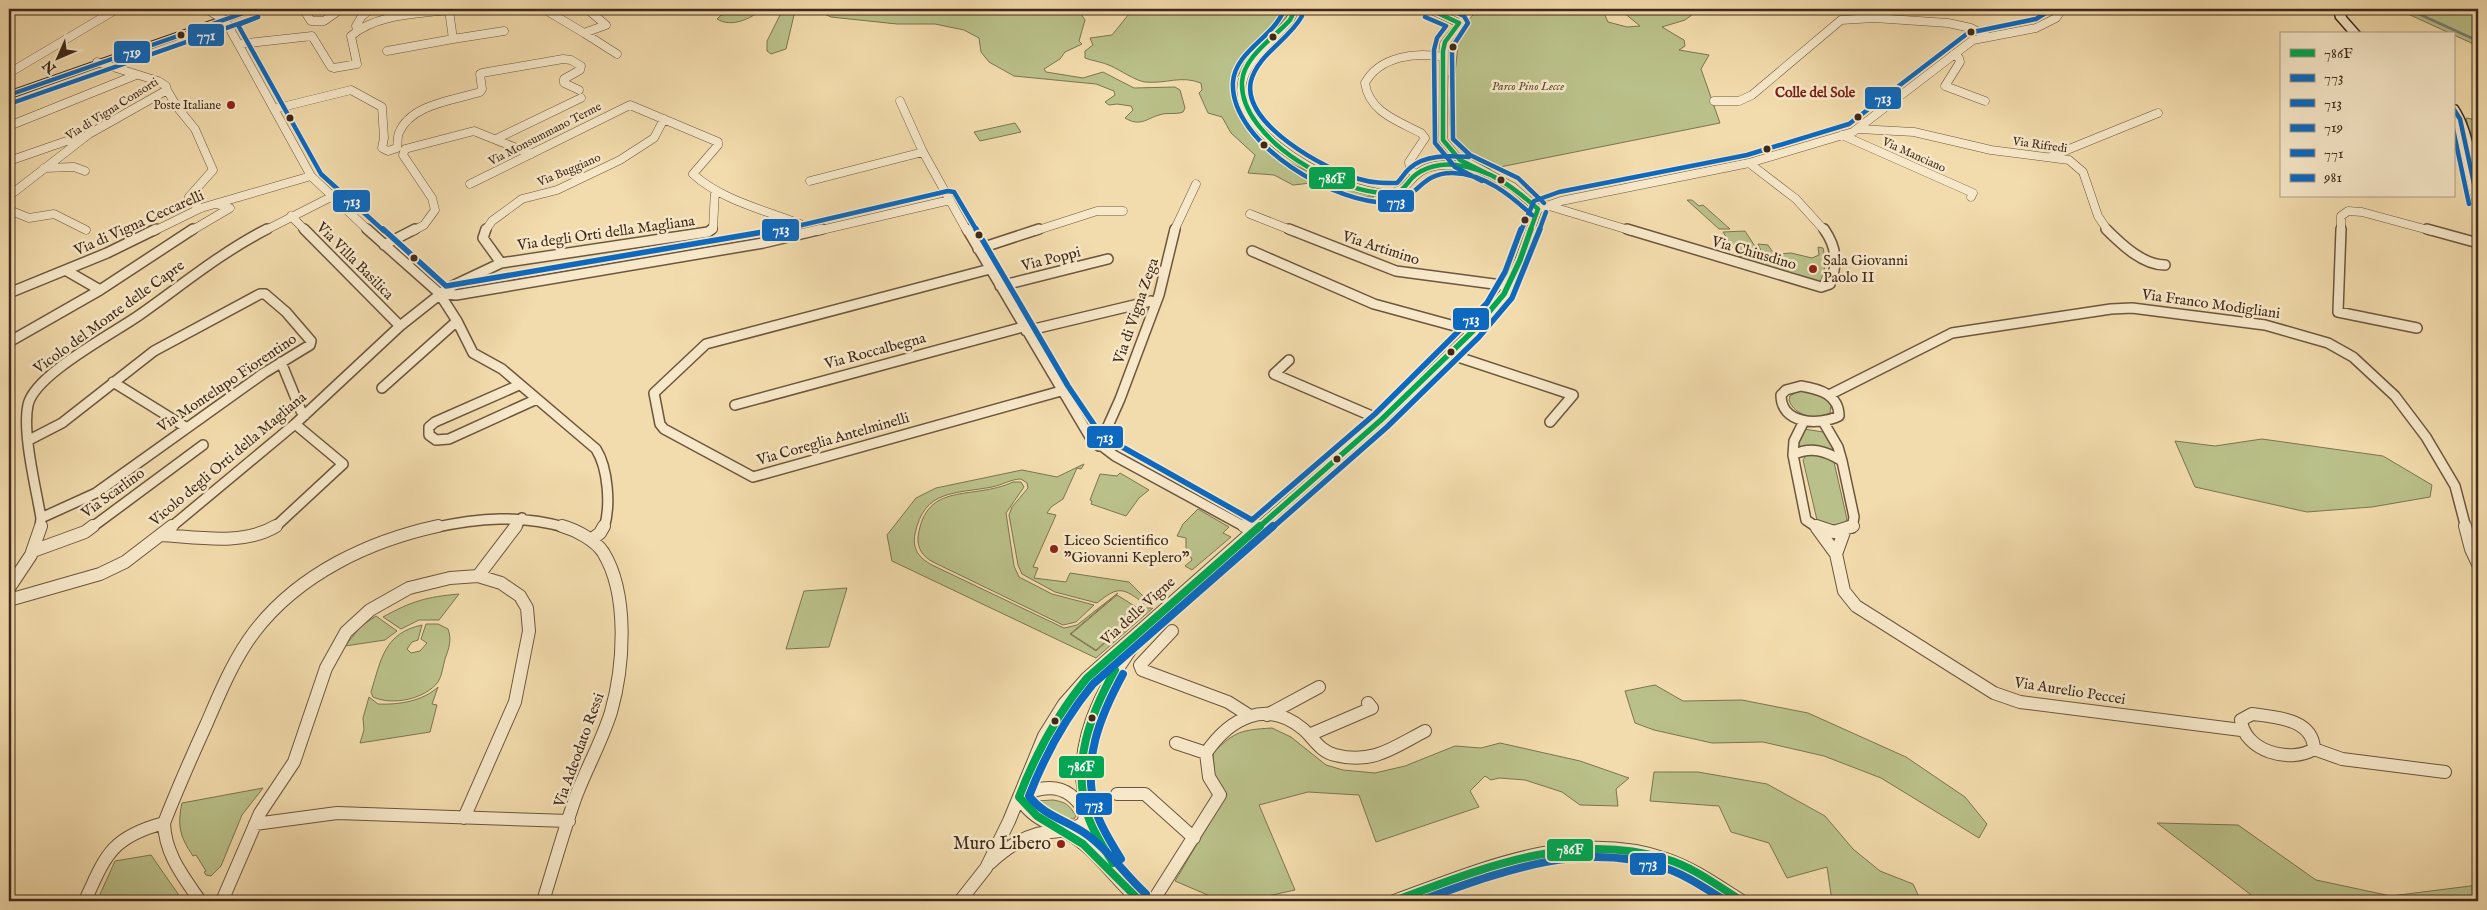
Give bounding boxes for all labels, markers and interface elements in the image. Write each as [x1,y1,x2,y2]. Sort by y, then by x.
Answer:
line badge: 771 [187,23,225,47]
text: 771 [197,27,215,45]
unlabelled marker [1966,27,1976,37]
unlabelled marker [176,30,186,40]
north arrow [32,32,82,82]
unlabelled marker [1268,32,1278,42]
legend [2280,32,2454,198]
line badge: 719 [113,40,151,64]
unlabelled marker [1448,42,1458,52]
text: 719 [123,44,141,62]
text: 786F [2324,44,2353,63]
text: N [39,56,61,78]
text: 773 [2324,68,2344,87]
street label: Via di Vigna Consorti [62,74,161,144]
park label: Parco Pino Lecce [1492,79,1564,94]
district label: Colle del Sole [1775,84,1856,102]
line badge: 713 [1864,86,1902,110]
text: 713 [1875,90,1892,108]
text: 713 [2324,94,2342,113]
place label: Poste Italiane [153,98,221,113]
marker: Poste Italiane [225,99,237,111]
street label: Via Monsummano Terme [485,99,604,169]
unlabelled marker [1853,112,1863,122]
unlabelled marker [285,113,295,123]
text: 719 [2324,118,2343,137]
street label: Via Manciano [1879,134,1949,176]
street label: Via Rifredi [2011,134,2068,156]
unlabelled marker [1259,140,1269,150]
unlabelled marker [1762,144,1772,154]
text: 771 [2324,144,2344,163]
street label: Via Buggiano [534,150,603,190]
line badge: 786F [1308,166,1356,190]
text: 981 [2323,168,2342,187]
text: 786F [1319,170,1346,188]
unlabelled marker [1496,175,1506,185]
street label: Via di Vigna Ceccarelli [70,186,207,261]
line badge: 713 [332,189,371,213]
line badge: 773 [1377,189,1415,213]
text: 713 [344,193,361,211]
text: 773 [1387,193,1405,211]
street label: Via degli Orti della Magliana [515,211,696,255]
unlabelled marker [1520,215,1530,225]
street label: Via Villa Basilica [311,217,398,304]
line badge: 713 [761,218,800,242]
text: 713 [773,221,790,239]
street label: Via Artimino [1339,226,1422,269]
unlabelled marker [974,230,984,240]
street label: Via Chiusdino [1708,232,1799,274]
street label: Via Poppi [1018,242,1083,276]
place label: Sala Giovanni Paolo II [1823,251,1908,287]
unlabelled marker [409,253,419,263]
street label: Via di Vigna Zega [1109,255,1163,367]
street label: Vicolo del Monte delle Capre [29,256,188,379]
marker: Sala Giovanni Paolo II [1807,263,1819,275]
street label: Via Franco Modigliani [2140,285,2281,323]
line badge: 713 [1452,307,1490,331]
text: 713 [1463,311,1480,329]
street label: Via Roccalbegna [821,328,928,374]
street label: Via Montelupo Fiorentino [153,329,300,437]
unlabelled marker [1446,347,1456,357]
street label: Vicolo degli Orti della Magliana [145,387,311,531]
street label: Via Coreglia Antelminelli [754,408,911,470]
line badge: 713 [1086,425,1124,449]
text: 713 [1097,429,1114,447]
unlabelled marker [1332,454,1342,464]
street label: Via Scarlino [77,464,148,523]
place label: Liceo Scientifico "Giovanni Keplero" [1064,531,1190,567]
marker: Liceo Scientifico "Giovanni Keplero" [1048,543,1060,555]
street label: Via delle Vigne [1096,573,1179,650]
street label: Via Aurelio Peccei [2012,673,2127,709]
street label: Via Adeodato Ressi [549,690,609,811]
unlabelled marker [1087,713,1097,723]
unlabelled marker [1050,716,1060,726]
line badge: 786F [1058,755,1105,779]
text: 786F [1068,758,1095,776]
line badge: 773 [1075,792,1113,816]
text: 773 [1085,796,1103,814]
place label: Muro Libero [953,833,1051,856]
marker: Muro Libero [1055,838,1067,850]
line badge: 786F [1546,838,1594,862]
text: 786F [1557,841,1584,859]
line badge: 773 [1629,852,1667,876]
text: 773 [1639,855,1657,873]

